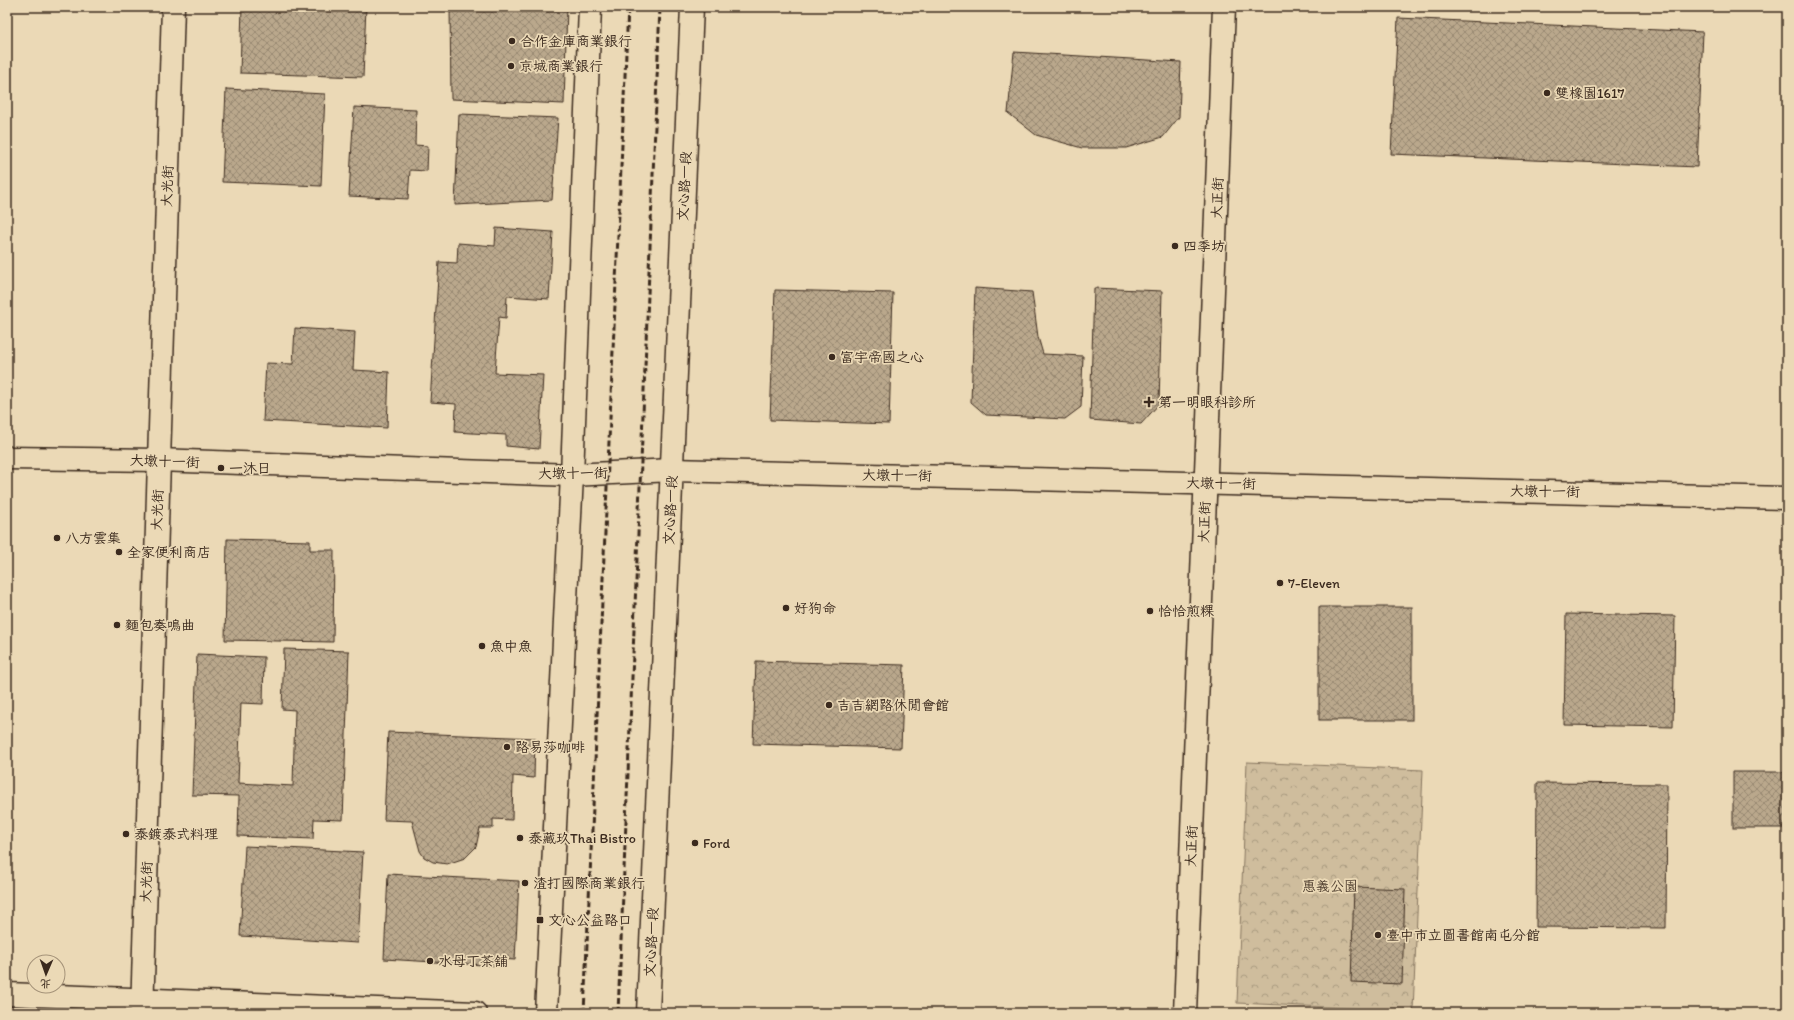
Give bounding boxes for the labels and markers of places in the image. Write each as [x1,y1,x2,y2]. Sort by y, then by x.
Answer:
place label: 合作金庫商業銀行 [520,33,632,50]
marker: 合作金庫商業銀行 [507,36,517,46]
place label: 京城商業銀行 [519,58,603,75]
marker: 京城商業銀行 [506,61,516,71]
place label: 雙橡園1617 [1555,85,1624,102]
marker: 雙橡園1617 [1542,88,1552,98]
place label: 四季坊 [1183,238,1225,255]
marker: 四季坊 [1170,241,1180,251]
place label: 富宇帝國之心 [840,349,924,366]
marker: 富宇帝國之心 [827,352,837,362]
place label: 第一明眼科診所 [1158,394,1256,411]
marker: 第一明眼科診所 [1143,396,1155,408]
place label: 一沐日 [229,460,271,477]
marker: 一沐日 [216,463,226,473]
place label: 八方雲集 [65,530,121,547]
marker: 八方雲集 [52,533,62,543]
place label: 全家便利商店 [127,544,211,561]
marker: 全家便利商店 [114,547,124,557]
place label: 7-Eleven [1288,575,1340,592]
marker: 7-Eleven [1275,578,1285,588]
place label: 好狗命 [794,600,836,617]
marker: 好狗命 [781,603,791,613]
place label: 恰恰煎粿 [1158,603,1214,620]
marker: 恰恰煎粿 [1145,606,1155,616]
place label: 麵包奏鳴曲 [125,617,195,634]
marker: 麵包奏鳴曲 [112,620,122,630]
place label: 魚中魚 [490,638,532,655]
marker: 魚中魚 [477,641,487,651]
place label: 吉吉網路休閒會館 [837,697,949,714]
marker: 吉吉網路休閒會館 [824,700,834,710]
place label: 路易莎咖啡 [515,739,585,756]
marker: 路易莎咖啡 [502,742,512,752]
place label: 泰鍍泰式料理 [134,826,218,843]
marker: 泰鍍泰式料理 [121,829,131,839]
place label: 泰藏玖Thai Bistro [528,830,636,847]
marker: 泰藏玖Thai Bistro [515,833,525,843]
place label: Ford [703,835,730,852]
marker: Ford [690,838,700,848]
place label: 渣打國際商業銀行 [533,875,645,892]
marker: 渣打國際商業銀行 [520,878,530,888]
place label: 文心公益路口 [548,912,632,929]
marker: 文心公益路口 [535,915,545,925]
place label: 臺中市立圖書館南屯分館 [1386,927,1540,944]
marker: 臺中市立圖書館南屯分館 [1373,930,1383,940]
place label: 水母丁茶舖 [438,953,508,970]
marker: 水母丁茶舖 [425,956,435,966]

